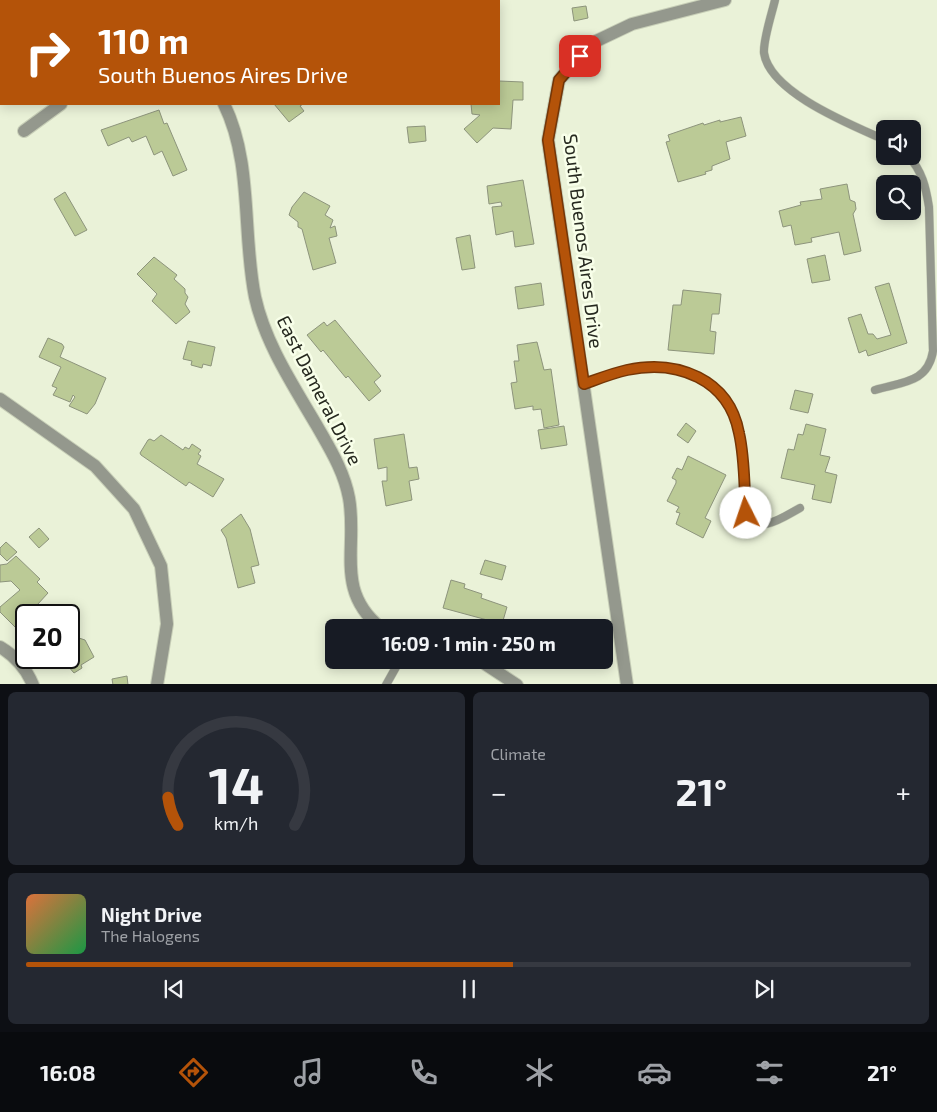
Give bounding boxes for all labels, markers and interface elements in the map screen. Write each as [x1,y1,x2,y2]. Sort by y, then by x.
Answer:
text: 110 m [98,19,189,61]
icon: right [15,20,80,85]
pin [559,35,601,77]
icon: arrive [566,42,594,70]
text: South Buenos Aires Drive [98,61,348,87]
map controls [876,120,921,220]
button: sound [876,120,921,165]
street label: South Buenos Aires Drive [559,132,609,350]
button: search [876,175,921,220]
street label: East Dameral Drive [272,311,368,469]
position arrow [719,486,771,538]
speed limit sign: 20 [15,604,80,669]
text: 16:09 · 1 min · 250 m [382,632,556,655]
text: Climate [491,744,546,763]
text: 14 [208,752,264,814]
text: 21° [675,768,727,814]
text: − [491,775,507,809]
text: + [896,775,911,809]
text: km/h [214,812,258,834]
text: Night Drive [101,903,202,926]
text: The Halogens [101,926,200,945]
icon: previous [160,975,188,1003]
icon: pause [455,975,483,1003]
icon: next [750,975,778,1003]
icon: directions [176,1055,211,1090]
icon: music [291,1055,326,1090]
icon: phone [406,1055,441,1090]
icon: climate [522,1055,557,1090]
icon: car [637,1055,672,1090]
icon: filters [752,1055,787,1090]
text: 16:08 [40,1059,96,1085]
text: 21° [867,1059,897,1085]

